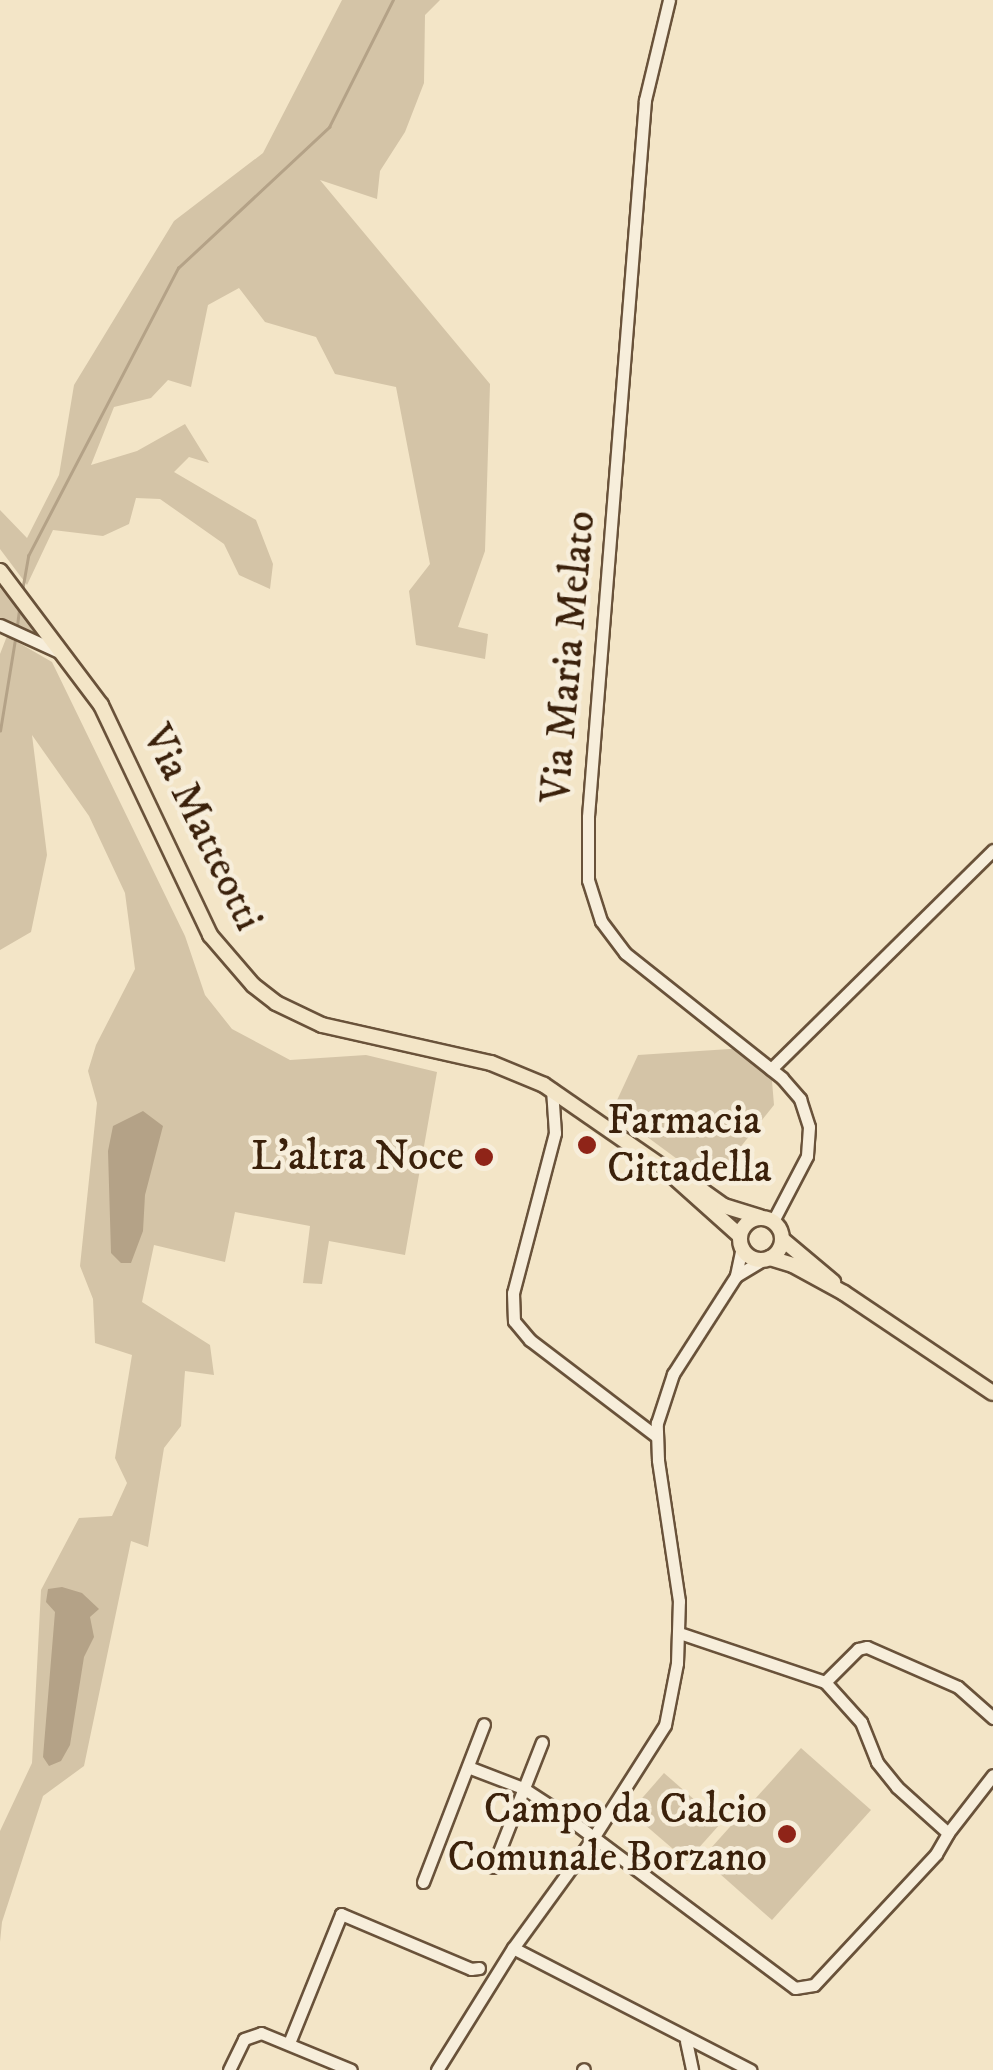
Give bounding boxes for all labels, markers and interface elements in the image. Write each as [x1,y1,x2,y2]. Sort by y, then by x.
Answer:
street label: Via Maria Melato [531,509,607,805]
street label: Via Matteotti [131,717,273,939]
place label: Farmacia Cittadella [607,1096,772,1194]
place label: L'altra Noce [251,1132,464,1182]
marker: Farmacia Cittadella [576,1134,598,1156]
marker: L'altra Noce [473,1146,495,1168]
place label: Campo da Calcio Comunale Borzano [448,1785,767,1884]
marker: Campo da Calcio Comunale Borzano [776,1823,798,1845]

